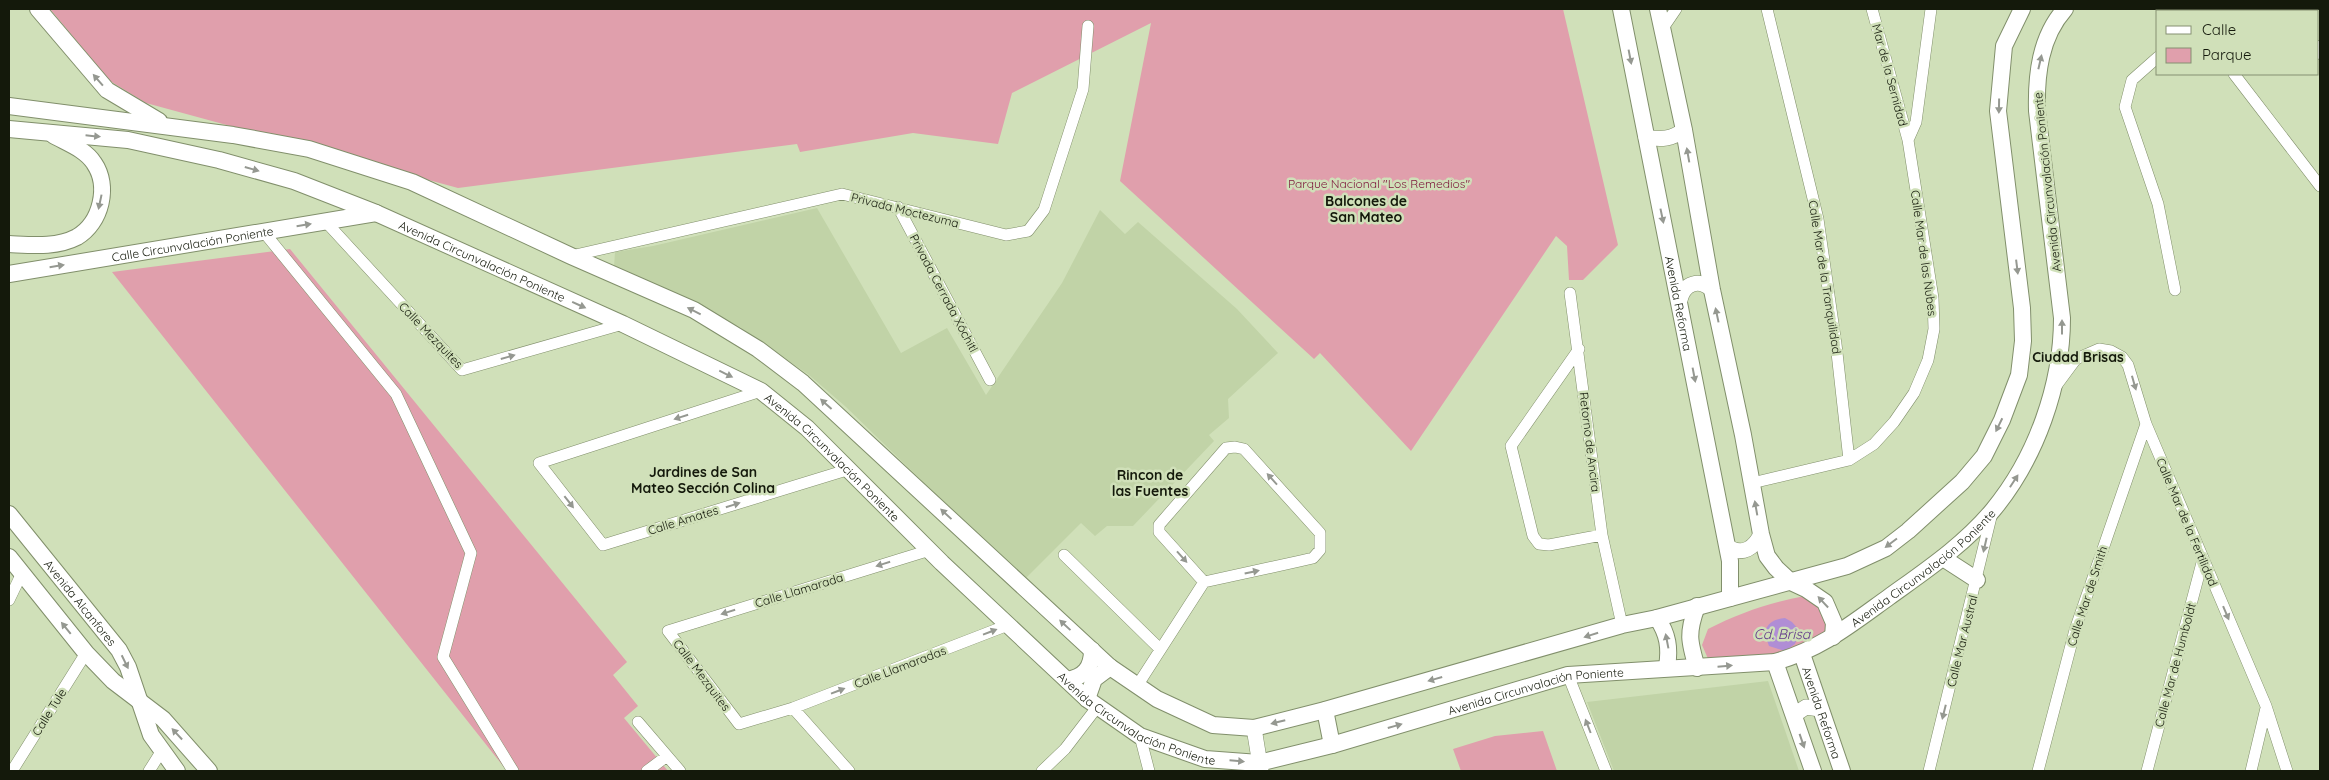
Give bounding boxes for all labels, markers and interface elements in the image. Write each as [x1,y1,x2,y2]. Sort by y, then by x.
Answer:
legend [2156,10,2319,75]
text: Calle [2202,20,2236,39]
street label: Mar de la Sernidad [1869,22,1911,128]
text: Parque [2202,45,2252,64]
one-way arrow [1627,49,1635,65]
one-way arrow [2036,54,2044,69]
one-way arrow [93,73,104,86]
street label: Avenida Circunvalación Poniente [2030,91,2064,273]
one-way arrow [1995,98,2003,114]
one-way arrow [85,132,101,140]
one-way arrow [1684,146,1692,162]
one-way arrow [244,166,259,174]
park label: Parque Nacional "Los Remedios" [1288,176,1470,191]
street label: Privada Moctezuma [849,189,961,231]
street label: Calle Mar de las Nubes [1908,189,1940,317]
district label: Balcones de San Mateo [1325,192,1407,226]
one-way arrow [96,195,104,210]
street label: Calle Mar de la Tranquilidad [1805,199,1845,355]
one-way arrow [1659,208,1667,224]
street label: Avenida Circunvalación Poniente [397,217,568,305]
one-way arrow [296,221,312,229]
street label: Calle Circunvalación Poniente [111,223,275,264]
street label: Privada Cerrada Xóchitl [907,231,981,355]
street label: Avenida Reforma [1662,254,1696,352]
one-way arrow [2013,259,2021,275]
one-way arrow [49,261,65,269]
street label: Calle Mezquites [396,299,467,371]
one-way arrow [572,300,587,309]
one-way arrow [687,307,701,315]
one-way arrow [1713,307,1721,322]
one-way arrow [2058,319,2066,335]
district label: Ciudad Brisas [2032,348,2124,366]
one-way arrow [501,353,516,361]
one-way arrow [1691,368,1699,384]
one-way arrow [719,370,733,378]
one-way arrow [2130,375,2138,390]
street label: Avenida Circunvalación Poniente [762,389,903,524]
street label: Retorno de Ancira [1576,391,1604,493]
one-way arrow [821,398,833,410]
one-way arrow [673,413,688,421]
one-way arrow [1995,418,2003,432]
street label: Calle Mar de la Fertilidad [2153,456,2221,588]
district label: Jardines de San Mateo Sección Colina [631,463,775,497]
district label: Rincon de las Fuentes [1112,466,1188,500]
one-way arrow [1266,474,1278,486]
one-way arrow [2009,474,2018,487]
one-way arrow [564,495,574,508]
one-way arrow [1752,500,1760,516]
one-way arrow [726,501,741,509]
street label: Calle Amates [646,502,720,538]
street label: Avenida Circunvalación Poniente [1848,505,1998,630]
one-way arrow [940,508,952,520]
one-way arrow [1981,537,1989,553]
one-way arrow [1885,538,1898,549]
street label: Calle Mar de Smith [2064,544,2110,648]
one-way arrow [1176,550,1188,562]
street label: Avenida Alcanfores [41,556,120,649]
one-way arrow [876,561,891,569]
one-way arrow [1245,567,1261,575]
street label: Calle Llamarada [753,569,845,611]
street label: Calle Mar Austral [1943,593,1981,689]
one-way arrow [1817,596,1829,608]
street label: Calle Mar de Humboldt [2151,601,2199,729]
one-way arrow [2223,606,2231,621]
one-way arrow [720,608,735,616]
one-way arrow [1059,619,1071,631]
one-way arrow [60,622,71,635]
water label: Cd. Brisa [1754,625,1812,643]
one-way arrow [983,628,997,636]
one-way arrow [1584,631,1599,639]
one-way arrow [1663,633,1671,649]
street label: Calle Mezquites [670,636,734,714]
street label: Calle Llamaradas [852,642,948,691]
one-way arrow [121,655,129,669]
one-way arrow [1717,662,1733,670]
street label: Avenida Circunvalación Poniente [1446,664,1624,718]
street label: Avenida Reforma [1799,665,1845,761]
street label: Avenida Circunvalación Poniente [1055,668,1216,767]
one-way arrow [1428,676,1443,684]
street label: Calle Tule [29,686,69,738]
one-way arrow [831,687,846,695]
one-way arrow [1940,704,1948,719]
one-way arrow [1271,718,1286,726]
one-way arrow [1584,718,1592,733]
one-way arrow [1387,722,1402,730]
one-way arrow [171,728,183,740]
one-way arrow [1798,734,1806,749]
one-way arrow [1230,758,1246,766]

